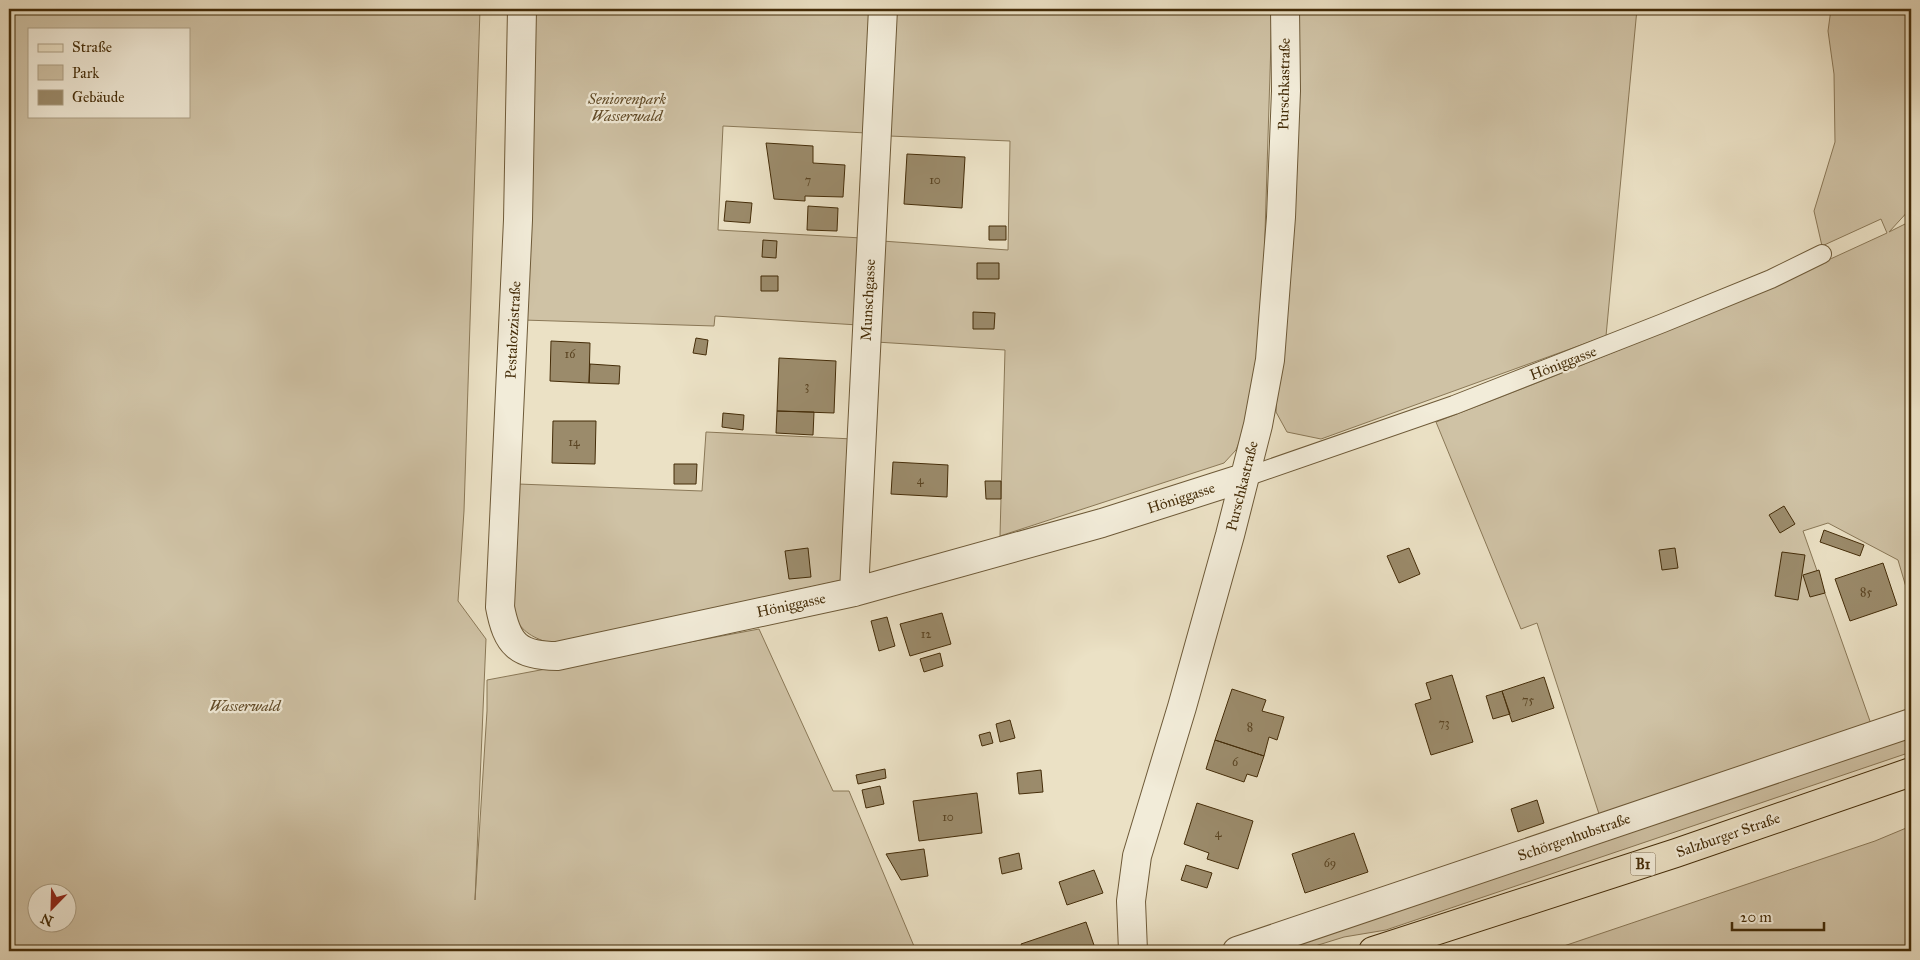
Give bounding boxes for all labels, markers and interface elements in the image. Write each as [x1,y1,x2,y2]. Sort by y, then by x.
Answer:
legend [28,28,190,118]
text: Straße [72,38,112,56]
street label: Purschkastraße [1274,38,1294,130]
text: Park [72,64,99,82]
text: Gebäude [72,88,125,106]
park label: Seniorenpark Wasserwald [587,90,666,125]
house number: 7 [805,173,811,187]
house number: 10 [929,173,941,187]
street label: Munschgasse [857,259,879,341]
street label: Pestalozzistraße [501,281,525,379]
street label: Höniggasse [1527,342,1599,384]
house number: 16 [565,347,576,361]
house number: 3 [805,379,810,393]
house number: 14 [568,435,580,449]
street label: Purschkastraße [1222,439,1262,533]
house number: 4 [917,473,924,487]
street label: Höniggasse [1145,479,1217,517]
house number: 85 [1860,585,1872,599]
street label: Höniggasse [755,589,827,621]
house number: 12 [921,627,931,641]
house number: 75 [1522,693,1534,707]
park label: Wasserwald [209,697,282,715]
house number: 73 [1438,716,1450,730]
house number: 8 [1247,720,1253,734]
house number: 6 [1232,755,1239,769]
street label: Schörgenhubstraße [1515,809,1633,865]
street label: Salzburger Straße [1674,809,1782,861]
house number: 10 [942,810,954,824]
house number: 4 [1215,826,1222,840]
road number: B1 [1630,852,1656,876]
house number: 69 [1324,856,1336,870]
north arrow [28,882,78,932]
scale bar [1732,900,1825,932]
text: 20 m [1740,908,1772,926]
text: N [38,909,56,930]

